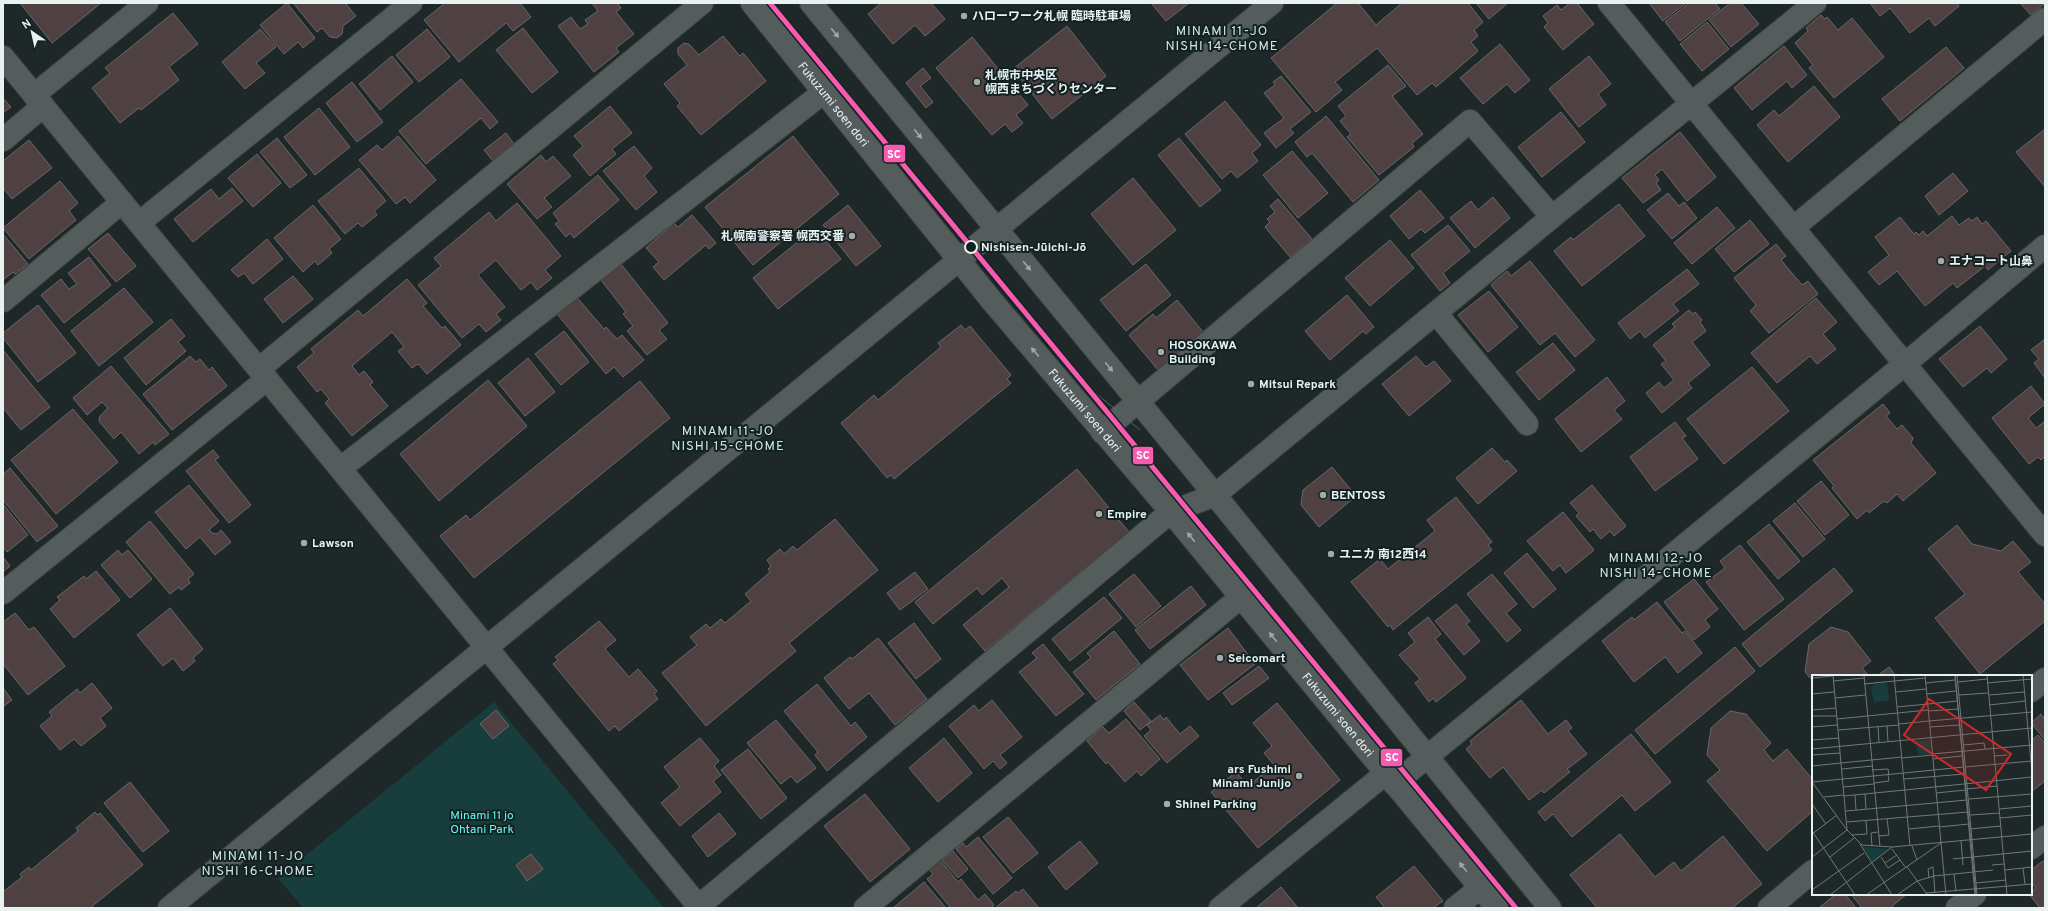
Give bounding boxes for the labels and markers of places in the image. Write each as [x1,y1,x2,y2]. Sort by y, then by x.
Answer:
place label: ハローワーク札幌 臨時駐車場 [972,9,1131,25]
marker: ハローワーク札幌 臨時駐車場 [959,11,969,21]
place label: 札幌市中央区 幌西まちづくりセンター [985,68,1117,98]
marker: 札幌市中央区 幌西まちづくりセンター [972,77,982,87]
place label: 札幌南警察署 幌西交番 [721,229,845,245]
marker: 札幌南警察署 幌西交番 [847,231,857,241]
marker: Nishisen-Jūichi-Jō [964,240,978,254]
place label: Nishisen-Jūichi-Jō [981,240,1087,256]
place label: エナコート山鼻 [1949,254,2033,270]
marker: エナコート山鼻 [1936,256,1946,266]
place label: HOSOKAWA Building [1169,338,1237,368]
marker: HOSOKAWA Building [1156,347,1166,357]
place label: Mitsui Repark [1259,377,1336,393]
marker: Mitsui Repark [1246,379,1256,389]
place label: BENTOSS [1331,488,1386,504]
marker: BENTOSS [1318,490,1328,500]
place label: Empire [1107,507,1147,523]
marker: Empire [1094,509,1104,519]
place label: Lawson [312,536,354,552]
marker: Lawson [299,538,309,548]
place label: ユニカ 南12西14 [1339,547,1427,563]
marker: ユニカ 南12西14 [1326,549,1336,559]
place label: Seicomart [1228,651,1286,667]
marker: Seicomart [1215,653,1225,663]
place label: ars Fushimi Minami Junijo [1212,762,1291,792]
marker: ars Fushimi Minami Junijo [1294,771,1304,781]
place label: Shinei Parking [1175,797,1256,813]
marker: Shinei Parking [1162,799,1172,809]

